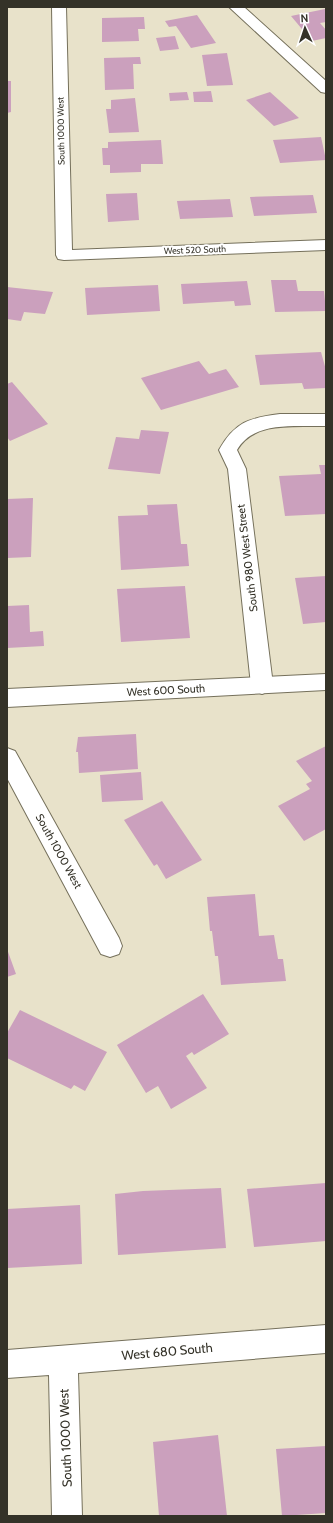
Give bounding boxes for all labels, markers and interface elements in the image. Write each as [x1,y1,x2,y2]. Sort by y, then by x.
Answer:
north arrow [285,8,325,48]
text: N [300,11,309,25]
street label: South 1000 West [54,97,67,165]
street label: West 520 South [164,243,226,256]
street label: South 980 West Street [233,503,261,612]
street label: West 600 South [127,681,206,699]
street label: South 1000 West [33,811,85,891]
street label: West 680 South [121,1339,213,1363]
street label: South 1000 West [55,1388,75,1488]

